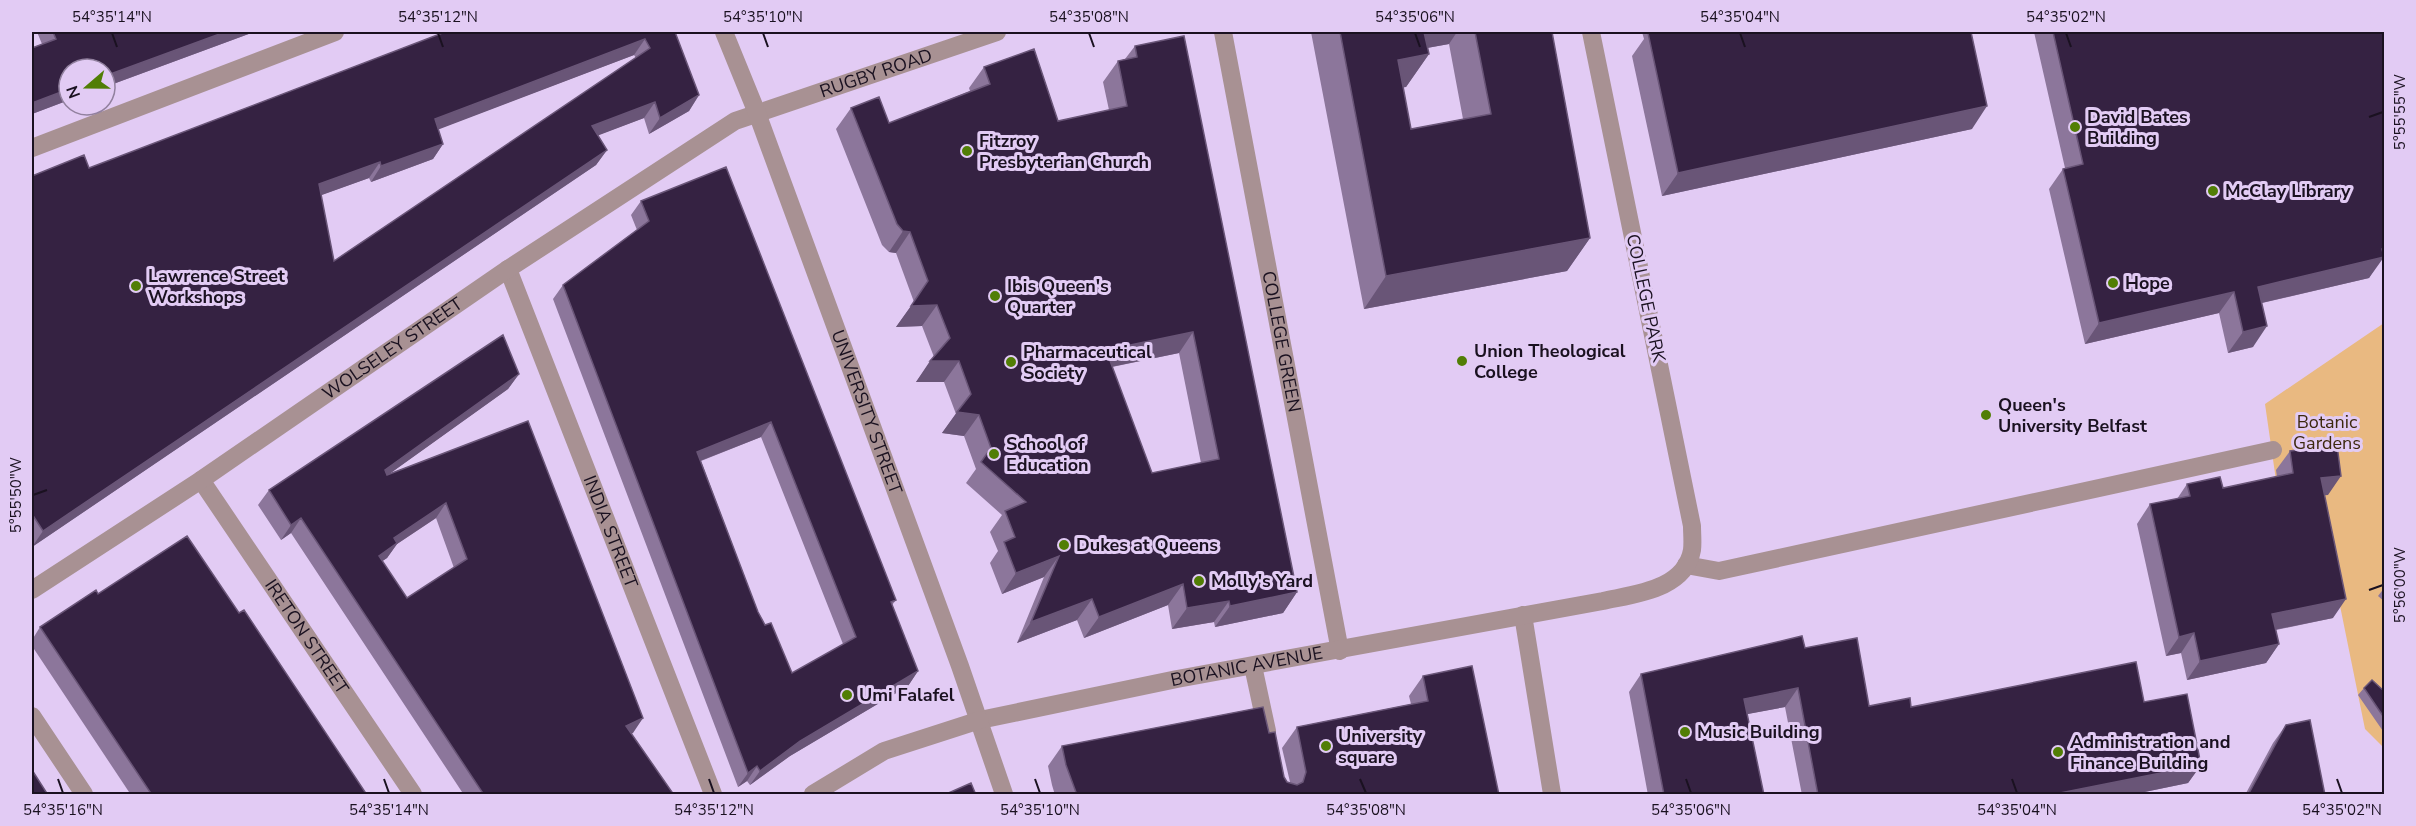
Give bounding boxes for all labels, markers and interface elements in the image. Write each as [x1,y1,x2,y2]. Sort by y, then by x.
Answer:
text: 54°35'14"N [72,7,152,27]
text: 54°35'12"N [398,7,478,27]
text: 54°35'10"N [723,7,803,27]
text: 54°35'08"N [1049,7,1129,27]
text: 54°35'06"N [1375,7,1455,27]
text: 54°35'04"N [1700,7,1780,27]
text: 54°35'02"N [2026,7,2106,27]
street label: RUGBY ROAD [816,43,935,103]
north arrow [57,57,117,117]
text: 5°55'55"W [2390,73,2410,150]
text: N [61,82,86,101]
place label: David Bates Building [2087,105,2188,150]
marker: David Bates Building [2068,120,2082,134]
place label: Fitzroy Presbyterian Church [979,129,1149,174]
marker: Fitzroy Presbyterian Church [960,144,974,158]
place label: McClay Library [2225,179,2351,203]
marker: McClay Library [2206,184,2220,198]
street label: COLLEGE PARK [1621,232,1671,365]
place label: Lawrence Street Workshops [148,264,285,309]
street label: COLLEGE GREEN [1256,269,1307,414]
place label: Hope [2125,271,2170,295]
place label: Ibis Queen's Quarter [1007,274,1109,319]
marker: Hope [2106,276,2120,290]
marker: Lawrence Street Workshops [129,279,143,293]
marker: Ibis Queen's Quarter [988,289,1002,303]
street label: WOLSELEY STREET [318,292,468,405]
street label: UNIVERSITY STREET [826,327,908,498]
place label: Union Theological College [1474,339,1626,384]
place label: Pharmaceutical Society [1023,340,1152,385]
marker: Union Theological College [1455,354,1469,368]
marker: Pharmaceutical Society [1004,355,1018,369]
place label: Queen's University Belfast [1998,393,2147,438]
marker: Queen's University Belfast [1979,408,1993,422]
park label: Botanic Gardens [2293,410,2361,455]
place label: School of Education [1006,432,1089,477]
marker: School of Education [987,447,1001,461]
text: 5°55'50"W [6,456,26,533]
street label: INDIA STREET [578,472,643,592]
place label: Dukes at Queens [1076,533,1218,557]
marker: Dukes at Queens [1057,538,1071,552]
text: 5°56'00"W [2390,546,2410,623]
place label: Molly's Yard [1211,569,1313,593]
street label: IRETON STREET [259,574,354,699]
marker: Molly's Yard [1192,574,1206,588]
street label: BOTANIC AVENUE [1168,641,1325,692]
place label: Umi Falafel [859,683,955,707]
marker: Umi Falafel [840,688,854,702]
place label: Music Building [1697,720,1820,744]
place label: University square [1338,724,1423,769]
marker: Music Building [1678,725,1692,739]
place label: Administration and Finance Building [2070,730,2230,775]
marker: University square [1319,739,1333,753]
marker: Administration and Finance Building [2051,745,2065,759]
text: 54°35'16"N [23,800,103,820]
text: 54°35'14"N [349,800,429,820]
text: 54°35'12"N [674,800,754,820]
text: 54°35'10"N [1000,800,1080,820]
text: 54°35'08"N [1326,800,1406,820]
text: 54°35'06"N [1651,800,1731,820]
text: 54°35'04"N [1977,800,2057,820]
text: 54°35'02"N [2302,800,2382,820]

